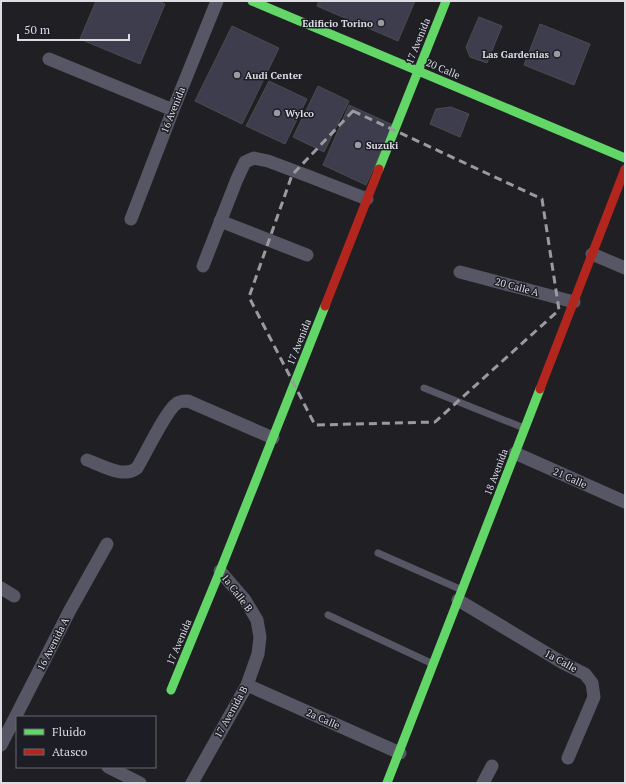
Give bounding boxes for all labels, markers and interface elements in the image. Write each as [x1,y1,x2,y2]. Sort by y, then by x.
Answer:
scale bar [18,16,129,42]
street label: 17 Avenida [403,16,433,66]
place label: Edificio Torino [302,17,373,30]
marker: Edificio Torino [376,18,386,28]
text: 50 m [24,22,51,37]
place label: Las Gardenias [482,48,549,61]
marker: Las Gardenias [552,49,562,59]
street label: 20 Calle [424,56,462,82]
place label: Audi Center [245,69,303,82]
marker: Audi Center [232,70,242,80]
street label: 16 Avenida [158,85,188,135]
place label: Wylco [285,107,314,120]
marker: Wylco [272,108,282,118]
place label: Suzuki [366,139,399,152]
marker: Suzuki [353,140,363,150]
street label: 20 Calle A [494,275,540,299]
street label: 17 Avenida [284,317,314,367]
street label: 18 Avenida [481,447,511,497]
street label: 21 Calle [551,465,589,491]
street label: 1a Calle B [219,572,255,614]
street label: 16 Avenida A [34,615,72,673]
street label: 17 Avenida [164,617,194,667]
street label: 1a Calle [542,647,580,675]
street label: 17 Avenida B [211,684,251,740]
street label: 2a Calle [304,706,342,732]
legend [16,716,156,768]
text: Fluido [52,724,86,739]
text: Atasco [52,744,88,759]

